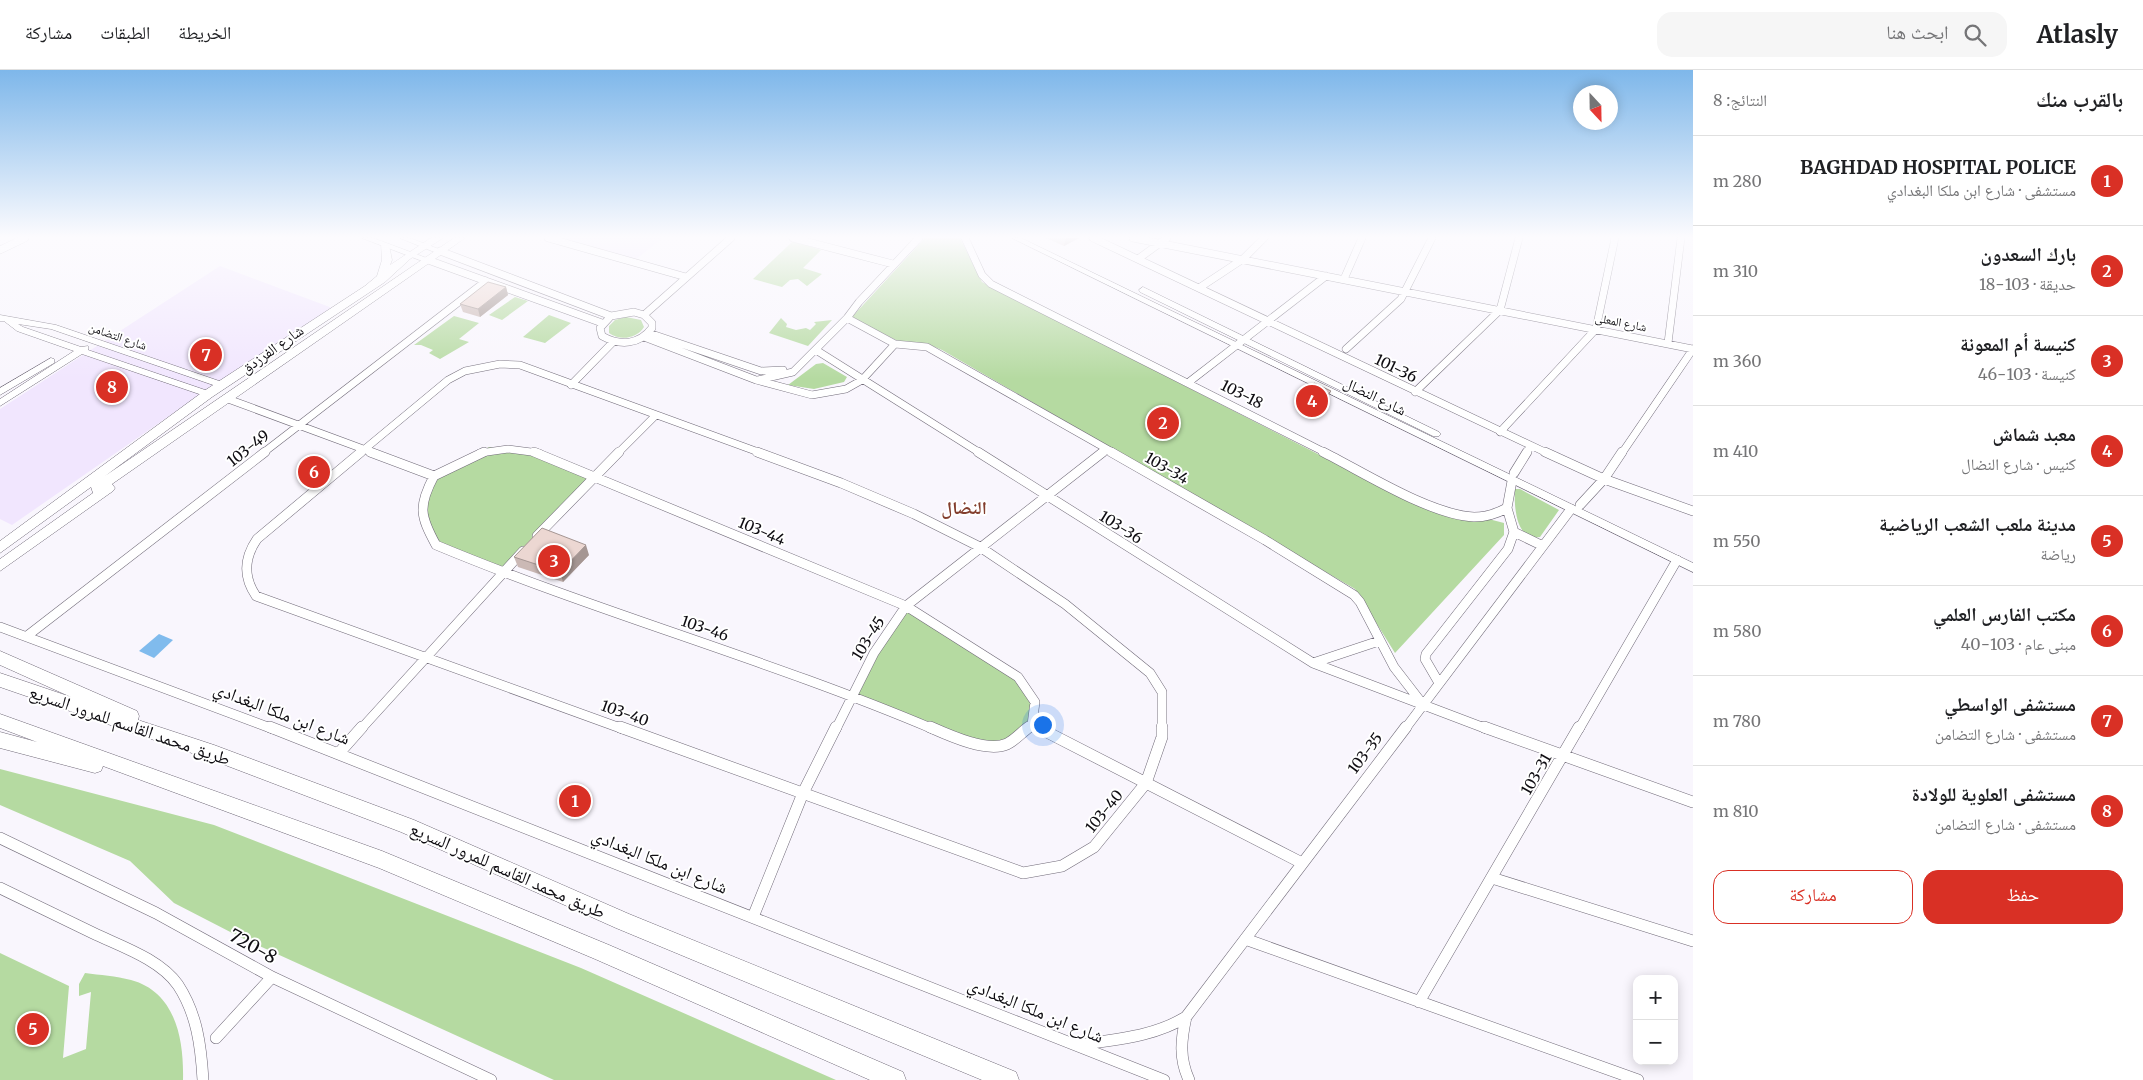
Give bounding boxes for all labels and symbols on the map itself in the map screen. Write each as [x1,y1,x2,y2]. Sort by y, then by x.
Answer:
north arrow [1573,85,1618,130]
street label: شارع المعلى [1594,310,1648,335]
street label: شارع التضامن [87,319,149,354]
street label: شارع الفرزدق [237,320,308,378]
pin: 7 [190,336,222,374]
street label: 101-36 [1372,350,1420,386]
pin: 8 [96,368,128,406]
street label: شارع النضال [1340,373,1410,420]
street label: 103-18 [1218,375,1266,413]
pin: 4 [1296,382,1328,420]
pin: 2 [1147,404,1179,442]
street label: 103-49 [223,426,273,470]
street label: 103-34 [1142,448,1192,488]
pin: 6 [298,453,330,491]
district label: النضال [941,496,987,519]
street label: 103-36 [1096,506,1146,548]
street label: 103-44 [736,513,788,549]
pin: 3 [538,542,570,580]
street label: 103-46 [679,611,731,645]
street label: 103-45 [847,613,889,663]
street label: شارع ابن ملكا البغدادي [209,676,354,753]
street label: طريق محمد القاسم للمرور السريع [26,680,234,771]
street label: 103-40 [598,696,652,730]
your location [1030,712,1056,738]
street label: 103-35 [1343,729,1387,777]
street label: 103-31 [1517,750,1556,798]
pin: 1 [559,782,591,820]
street label: 103-40 [1081,786,1127,836]
street label: طريق محمد القاسم للمرور السريع [406,816,609,924]
street label: شارع ابن ملكا البغدادي [587,823,731,902]
street label: 720-8 [225,923,281,969]
street label: شارع ابن ملكا البغدادي [963,972,1107,1051]
pin: 5 [17,1010,49,1048]

